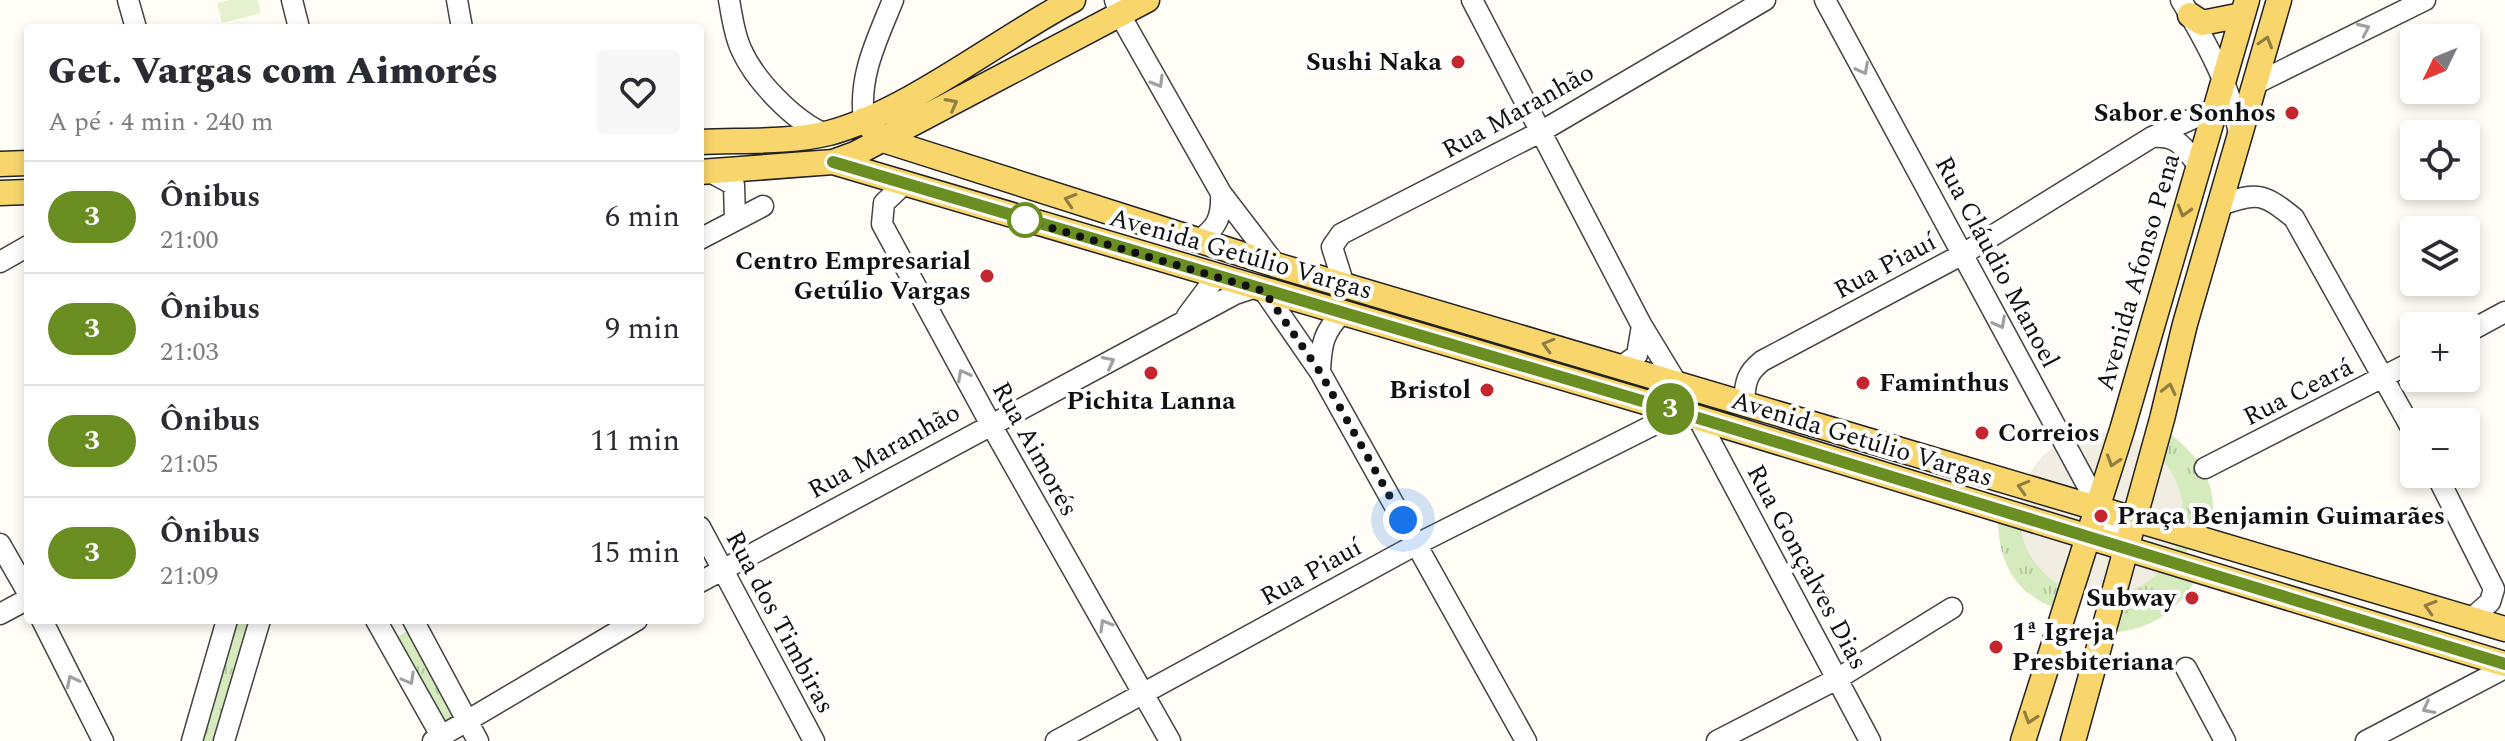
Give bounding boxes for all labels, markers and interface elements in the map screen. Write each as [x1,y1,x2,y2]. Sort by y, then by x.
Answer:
one-way arrow [2356,23,2370,39]
north arrow [2400,24,2480,104]
map controls [2400,24,2480,488]
one-way arrow [2257,36,2273,50]
place label: Sushi Naka [1306,42,1443,82]
text: Get. Vargas com Aimorés [48,43,498,101]
button: heart [596,50,680,134]
street label: Rua Maranhão [1434,53,1602,169]
marker: Sushi Naka [1449,53,1467,71]
one-way arrow [1853,60,1868,75]
one-way arrow [1149,74,1164,89]
place label: Sabor e Sonhos [2094,93,2276,133]
one-way arrow [943,98,958,113]
text: A pé · 4 min · 240 m [48,102,273,142]
marker: Sabor e Sonhos [2283,104,2301,122]
button: locate [2400,120,2480,200]
street label: Avenida Afonso Pena [2085,148,2191,396]
street label: Rua Cláudio Manoel [1924,149,2070,375]
text: Ônibus [160,174,260,220]
text: 6 min [605,194,680,240]
one-way arrow [1063,194,1077,210]
text: 3 [84,195,100,238]
street label: Avenida Getúlio Vargas [1105,197,1377,311]
unlabelled marker [1008,203,1042,237]
one-way arrow [2177,203,2194,217]
button: layers [2400,216,2480,296]
text: 21:00 [160,220,219,260]
street label: Rua Piauí [1827,221,1945,310]
place label: Centro Empresarial Getúlio Vargas [735,241,971,311]
marker: Centro Empresarial Getúlio Vargas [978,267,996,285]
text: Ônibus [160,286,260,332]
text: 9 min [605,306,680,352]
text: 3 [84,307,100,350]
button: + [2400,312,2480,392]
one-way arrow [1991,315,2006,329]
text: 21:03 [160,332,219,372]
one-way arrow [1541,337,1555,354]
street label: Rua Ceará [2236,347,2360,437]
one-way arrow [1100,356,1115,372]
place label: Faminthus [1879,363,2009,403]
marker: Pichita Lanna [1142,364,1160,382]
one-way arrow [958,368,973,383]
place label: Bristol [1389,370,1471,410]
street label: Rua Aimorés [981,374,1089,524]
marker: Faminthus [1854,374,1872,392]
street label: Avenida Getúlio Vargas [1726,380,1998,498]
place label: Pichita Lanna [1066,381,1236,421]
marker: Bristol [1478,381,1496,399]
line badge: 3 [1644,383,1696,435]
one-way arrow [2160,383,2177,396]
text: 3 [1662,387,1678,430]
street label: Rua Maranhão [800,393,968,509]
text: Ônibus [160,398,260,444]
button: − [2400,408,2480,488]
place label: Correios [1998,413,2100,453]
text: 11 min [590,418,680,464]
text: 3 [84,419,100,462]
marker: Correios [1973,424,1991,442]
text: 21:05 [160,444,219,484]
one-way arrow [2106,453,2122,467]
street label: Rua Gonçalves Dias [1736,457,1878,677]
one-way arrow [2017,480,2031,496]
place label: Praça Benjamin Guimarães [2117,496,2445,536]
your location [1383,500,1423,540]
marker: Praça Benjamin Guimarães [2092,507,2110,525]
text: Ônibus [160,510,260,556]
street label: Rua dos Timbiras [715,523,845,721]
street label: Rua Piauí [1253,527,1371,616]
text: 15 min [590,530,680,576]
text: 3 [84,531,100,574]
text: 21:09 [160,556,219,596]
place label: Subway [2086,578,2178,618]
marker: Subway [2183,589,2201,607]
one-way arrow [2424,600,2438,616]
place label: 1ª Igreja Presbiteriana [2012,612,2174,682]
one-way arrow [1099,619,1115,634]
marker: 1ª Igreja Presbiteriana [1987,638,2005,656]
one-way arrow [399,670,415,684]
one-way arrow [66,674,82,689]
one-way arrow [2422,699,2437,714]
one-way arrow [2024,710,2040,724]

